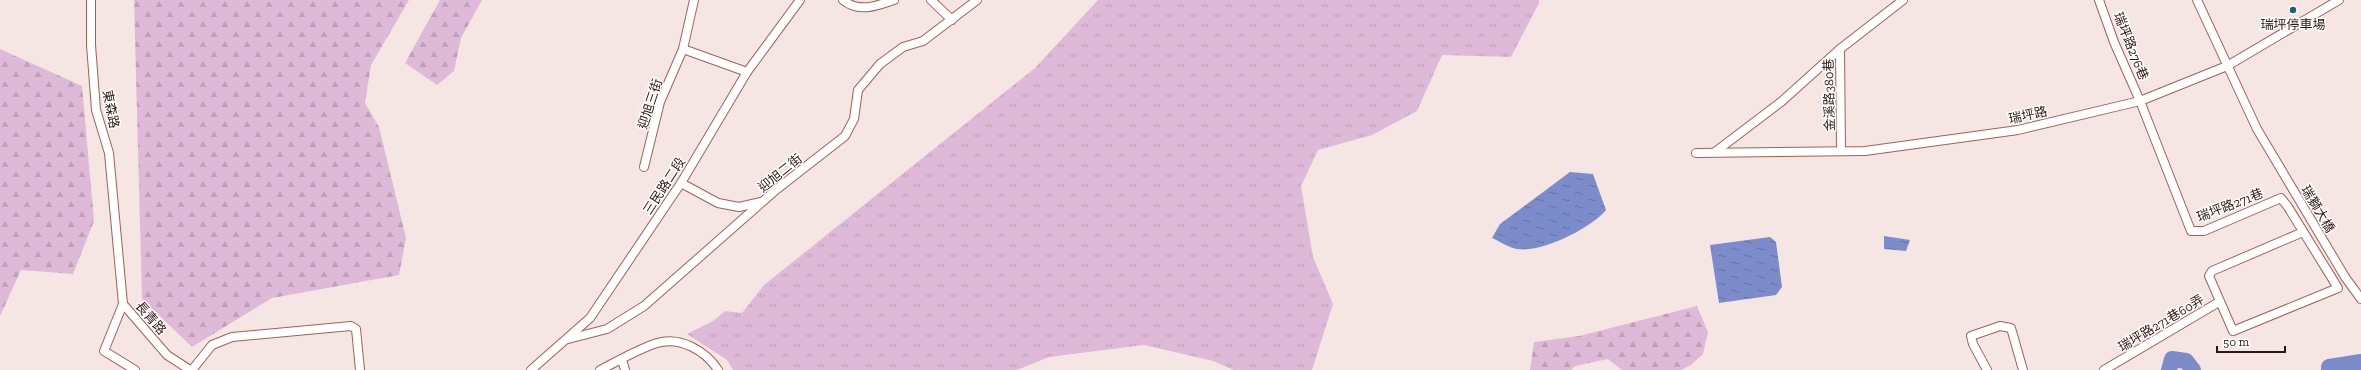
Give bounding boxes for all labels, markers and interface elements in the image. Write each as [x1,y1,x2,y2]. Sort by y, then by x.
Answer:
marker: 瑞坪停車場 [2288,5,2298,15]
street label: 瑞坪路276巷 [2111,10,2151,82]
place label: 瑞坪停車場 [2260,17,2326,32]
street label: 金溪路380巷 [1821,58,1837,132]
street label: 迎旭三街 [635,77,665,131]
street label: 東森路 [100,88,122,130]
street label: 瑞坪路 [2007,104,2049,126]
street label: 迎旭二街 [755,151,805,195]
street label: 三民路二段 [640,155,688,217]
street label: 瑞獅大橋 [2298,183,2338,235]
street label: 瑞坪路271巷 [2195,185,2265,225]
street label: 瑞坪路271巷60弄 [2115,292,2207,354]
street label: 長青路 [133,298,169,338]
scale bar [2217,328,2285,354]
text: 50 m [2223,335,2250,349]

